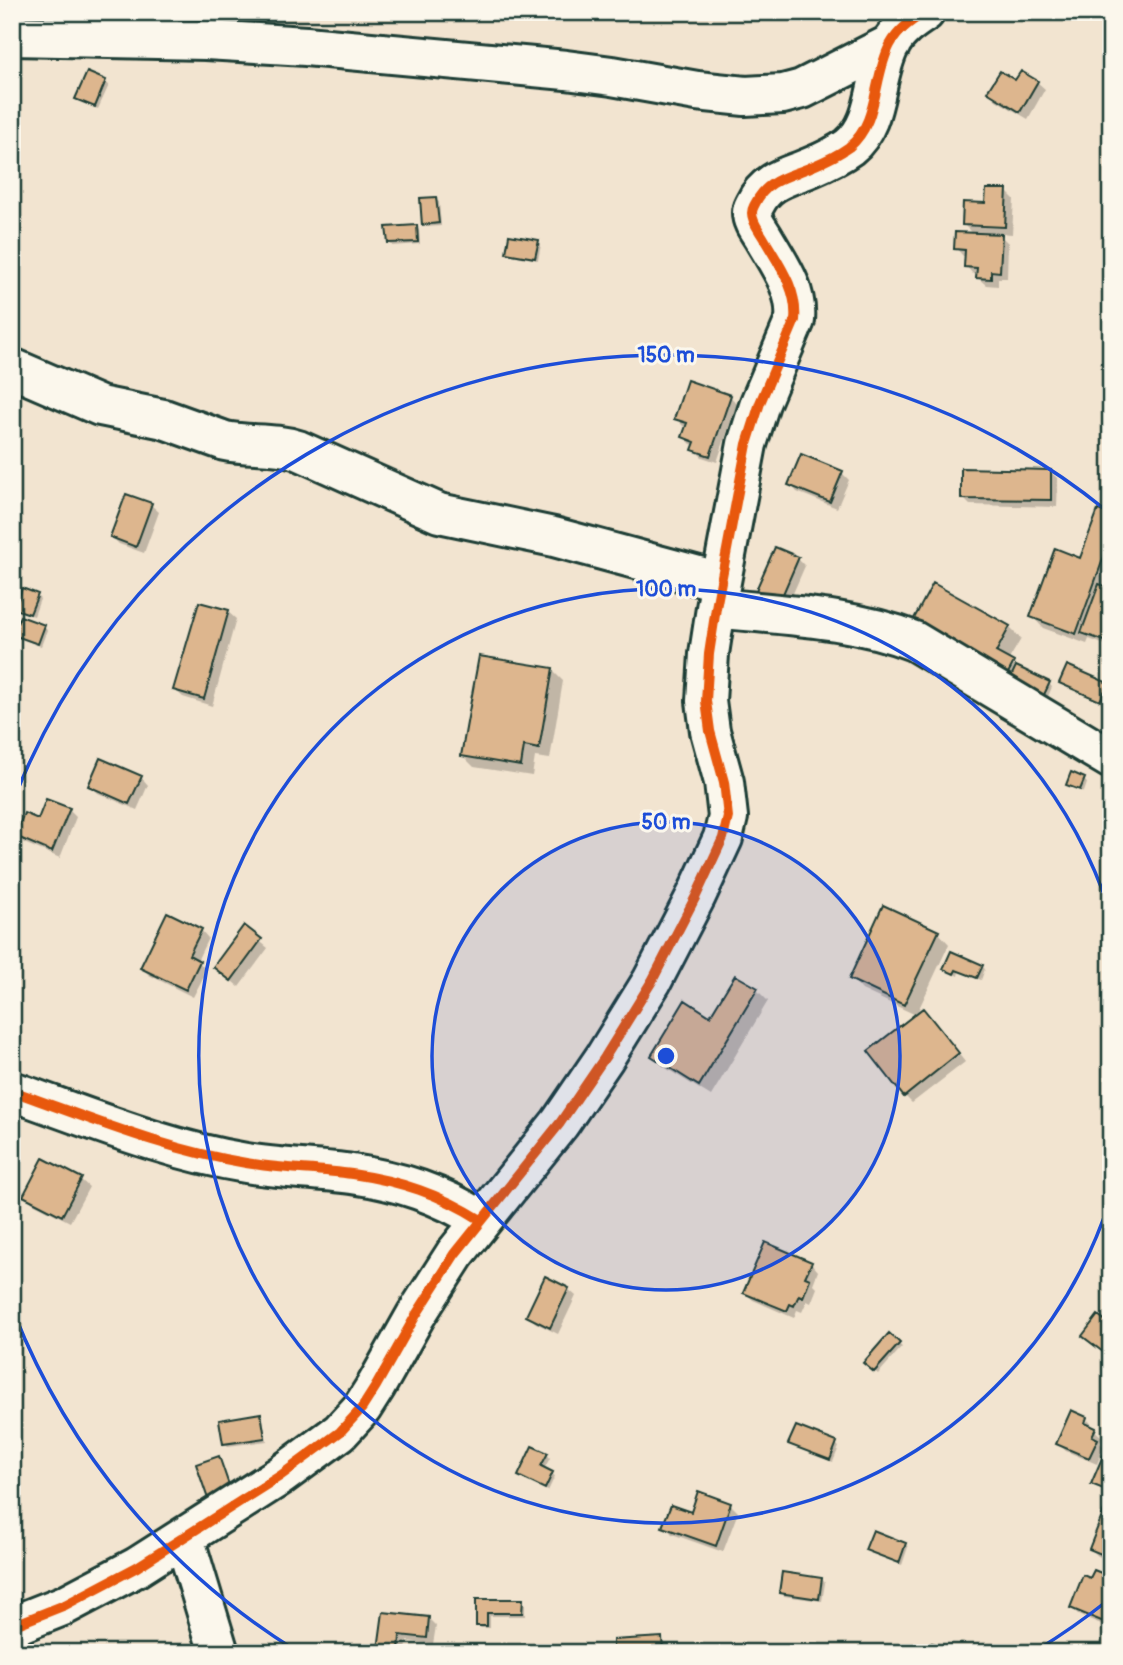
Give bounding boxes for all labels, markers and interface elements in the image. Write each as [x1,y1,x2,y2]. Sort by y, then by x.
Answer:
text: 150 m [637,342,695,369]
text: 100 m [636,576,696,603]
text: 50 m [642,809,691,836]
centre of rings [654,1044,678,1068]

